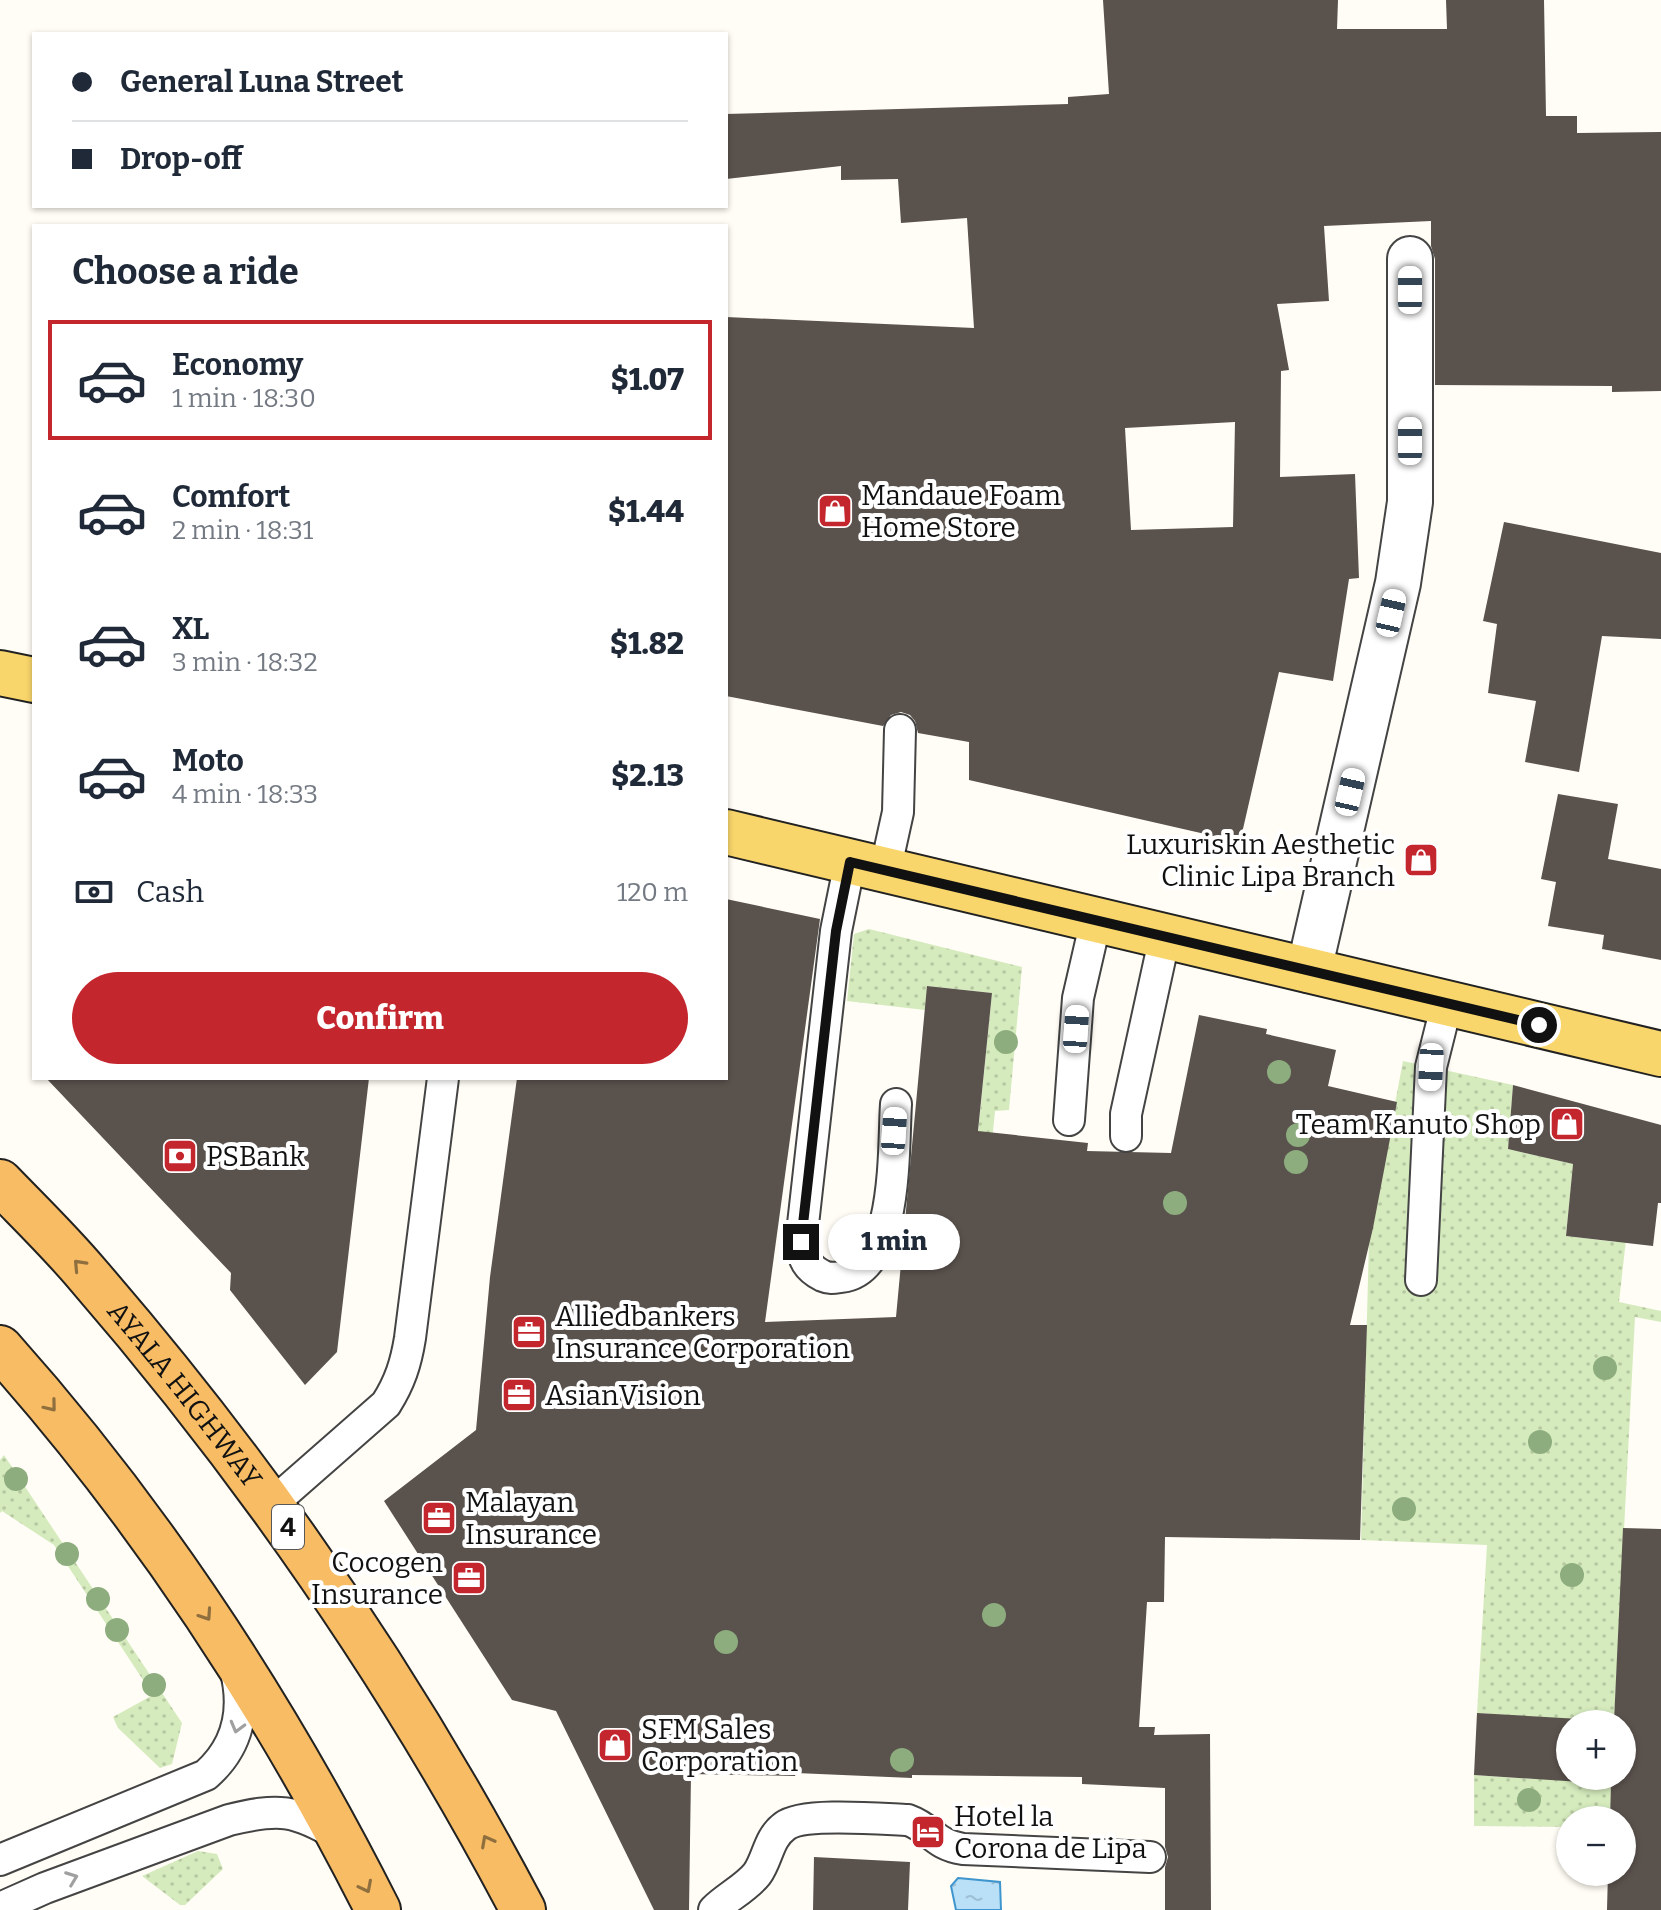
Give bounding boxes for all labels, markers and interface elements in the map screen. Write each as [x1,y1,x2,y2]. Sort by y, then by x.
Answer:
text: General Luna Street [120,64,404,100]
text: Drop-off [120,141,242,177]
text: Choose a ride [72,250,299,294]
car [1398,266,1422,314]
icon: car [76,344,148,416]
text: Economy [172,347,303,383]
text: $1.07 [611,362,684,398]
text: 1 min · 18:30 [172,383,316,414]
car [1398,417,1422,465]
icon: car [76,476,148,548]
text: Comfort [172,479,290,515]
place label: Mandaue Foam Home Store [861,479,1061,544]
shop icon: Mandaue Foam Home Store [816,492,854,530]
text: $1.44 [608,494,684,530]
text: 2 min · 18:31 [172,515,313,546]
car [1374,587,1408,639]
icon: car [76,608,148,680]
text: XL [172,611,209,647]
text: $1.82 [610,626,684,662]
text: 3 min · 18:32 [172,647,318,678]
icon: car [76,740,148,812]
text: Moto [172,743,244,779]
text: $2.13 [611,758,684,794]
car [1333,766,1367,818]
text: 4 min · 18:33 [172,779,318,810]
place label: Luxuriskin Aesthetic Clinic Lipa Branch [1126,828,1395,893]
shop icon: Luxuriskin Aesthetic Clinic Lipa Branch [1402,841,1440,879]
icon: cash [72,870,116,914]
text: Cash [136,874,204,910]
text: 120 m [617,877,688,908]
button: Confirm [72,972,688,1064]
car [1062,1004,1090,1054]
route start [1521,1007,1557,1043]
car [1418,1042,1444,1092]
shop icon: Team Kanuto Shop [1548,1105,1586,1143]
car [880,1106,908,1156]
place label: Team Kanuto Shop [1296,1108,1541,1141]
bank icon: PSBank [161,1137,199,1175]
place label: PSBank [206,1140,305,1173]
callout: 1 min [829,1214,961,1270]
route end [783,1224,819,1260]
text: 1 min [861,1226,927,1257]
one-way arrow [74,1259,88,1274]
street label: AYALA HIGHWAY [101,1295,269,1494]
place label: Alliedbankers Insurance Corporation [555,1300,850,1365]
office icon: Alliedbankers Insurance Corporation [510,1313,548,1351]
office icon: AsianVision [500,1376,538,1414]
place label: AsianVision [545,1379,701,1412]
one-way arrow [42,1397,56,1412]
place label: Malayan Insurance [465,1486,597,1551]
office icon: Malayan Insurance [420,1499,458,1537]
road number: 4 [272,1505,304,1549]
place label: Cocogen Insurance [311,1546,443,1611]
office icon: Cocogen Insurance [450,1559,488,1597]
one-way arrow [197,1606,212,1621]
map controls [1556,1710,1636,1886]
button: + [1556,1710,1636,1790]
place label: SFM Sales Corporation [641,1713,799,1778]
one-way arrow [229,1719,246,1733]
shop icon: SFM Sales Corporation [596,1726,634,1764]
place label: Hotel la Corona de Lipa [954,1800,1147,1865]
button: − [1556,1806,1636,1886]
hotel icon: Hotel la Corona de Lipa [909,1813,947,1851]
one-way arrow [481,1835,497,1850]
one-way arrow [64,1871,78,1888]
one-way arrow [357,1879,372,1894]

